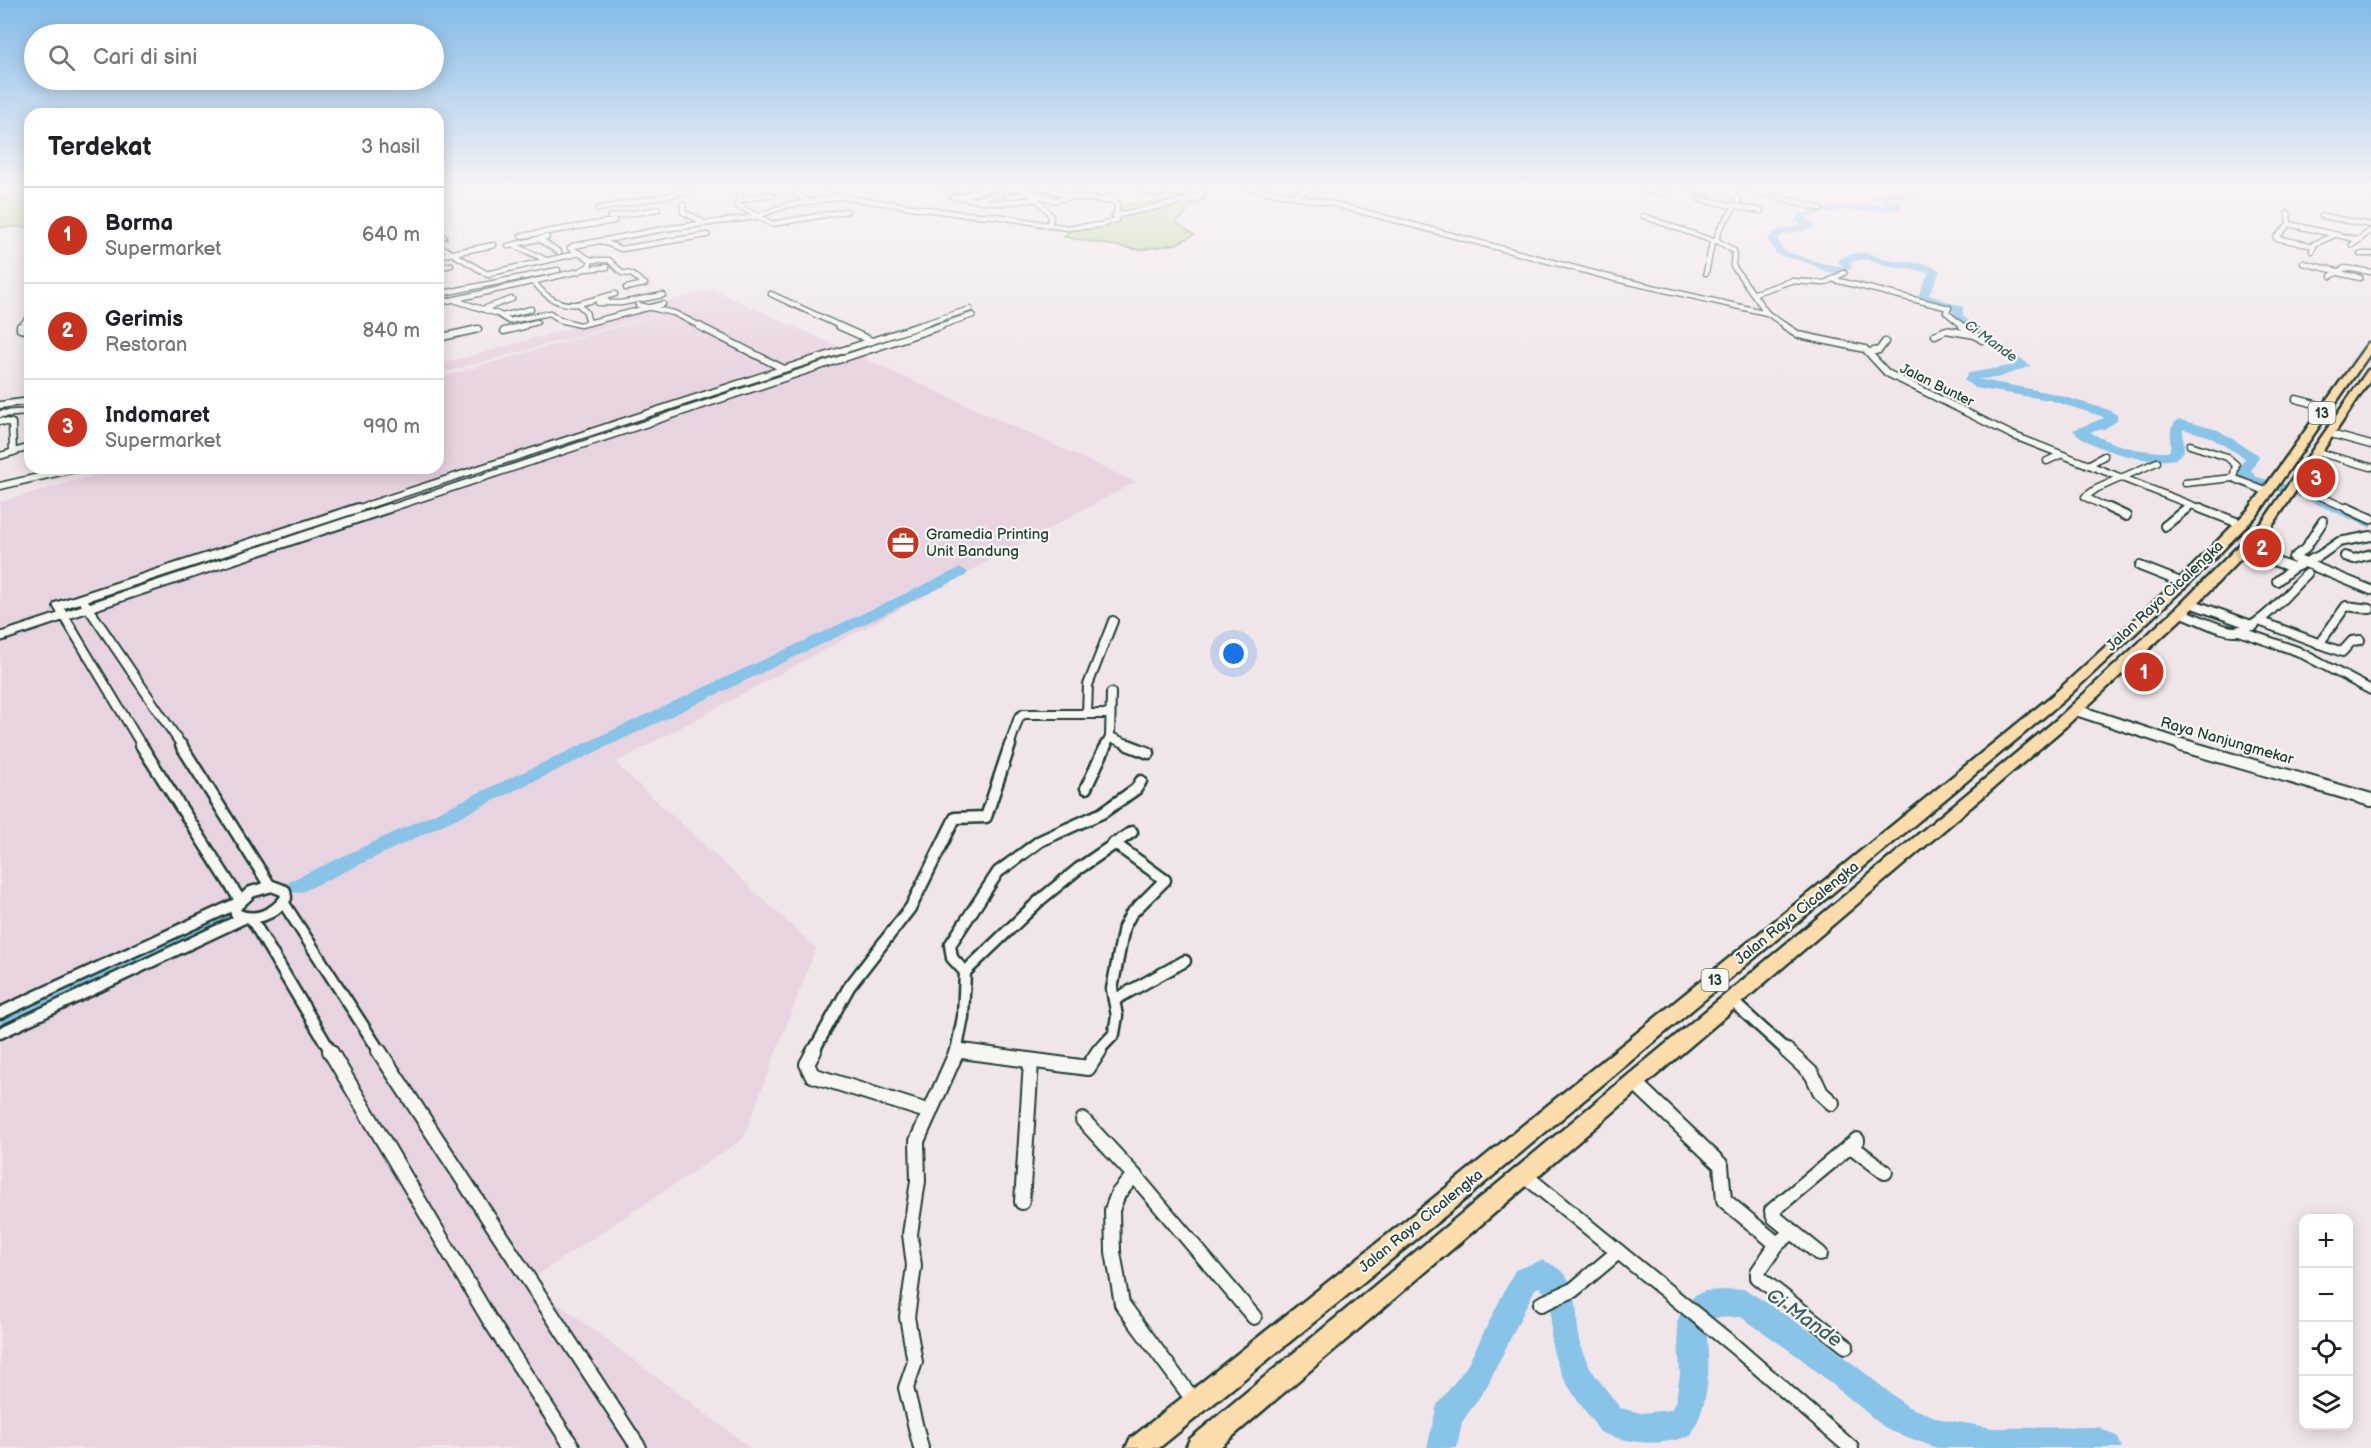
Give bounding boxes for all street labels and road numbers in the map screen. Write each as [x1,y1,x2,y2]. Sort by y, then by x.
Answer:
street label: Jalan Bunter [1897,360,1978,411]
road number: 13 [2308,402,2336,424]
street label: Jalan Raya Cicalengka [2102,537,2228,655]
street label: Raya Nanjungmekar [2158,713,2296,769]
street label: Jalan Raya Cicalengka [1731,857,1863,969]
road number: 13 [1702,969,1728,991]
street label: Jalan Raya Cicalengka [1355,1165,1487,1277]

